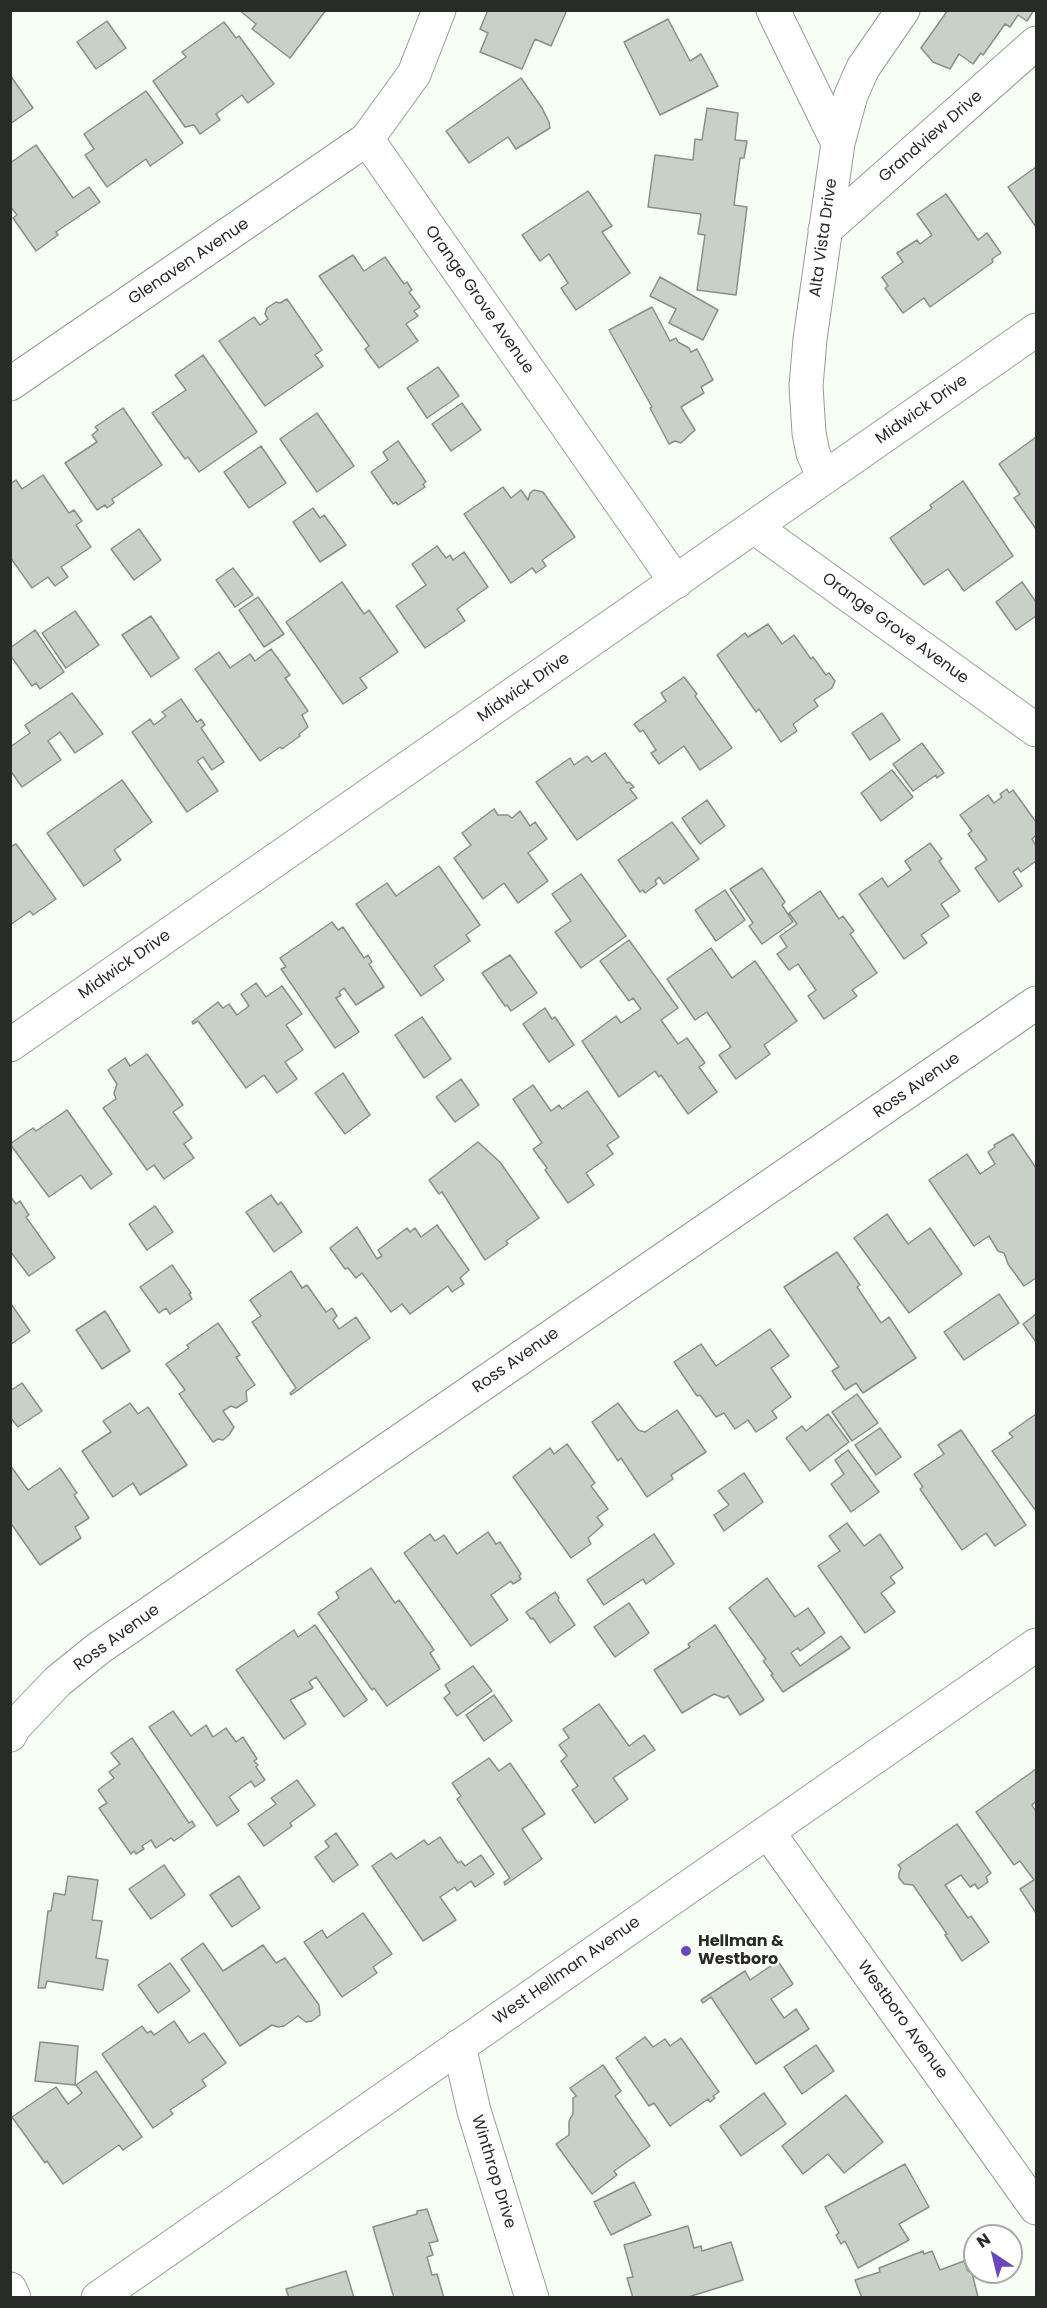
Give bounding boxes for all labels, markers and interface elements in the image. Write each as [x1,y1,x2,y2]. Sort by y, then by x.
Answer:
street label: Grandview Drive [875,87,987,187]
street label: Alta Vista Drive [806,177,842,299]
street label: Glenaven Avenue [125,215,253,309]
street label: Orange Grove Avenue [421,222,537,378]
street label: Midwick Drive [872,371,972,449]
street label: Orange Grove Avenue [818,569,972,689]
street label: Midwick Drive [474,649,574,727]
street label: Midwick Drive [75,926,175,1004]
street label: Ross Avenue [870,1049,964,1123]
street label: Ross Avenue [469,1324,563,1398]
street label: Ross Avenue [70,1601,164,1675]
street label: West Hellman Avenue [490,1913,644,2029]
place label: Hellman & Westboro [698,1932,784,1970]
marker: Hellman & Westboro [679,1944,693,1958]
street label: Westboro Avenue [853,1957,951,2083]
street label: Winthrop Drive [467,2113,519,2231]
north arrow [963,2224,1023,2284]
text: N [972,2228,995,2253]

